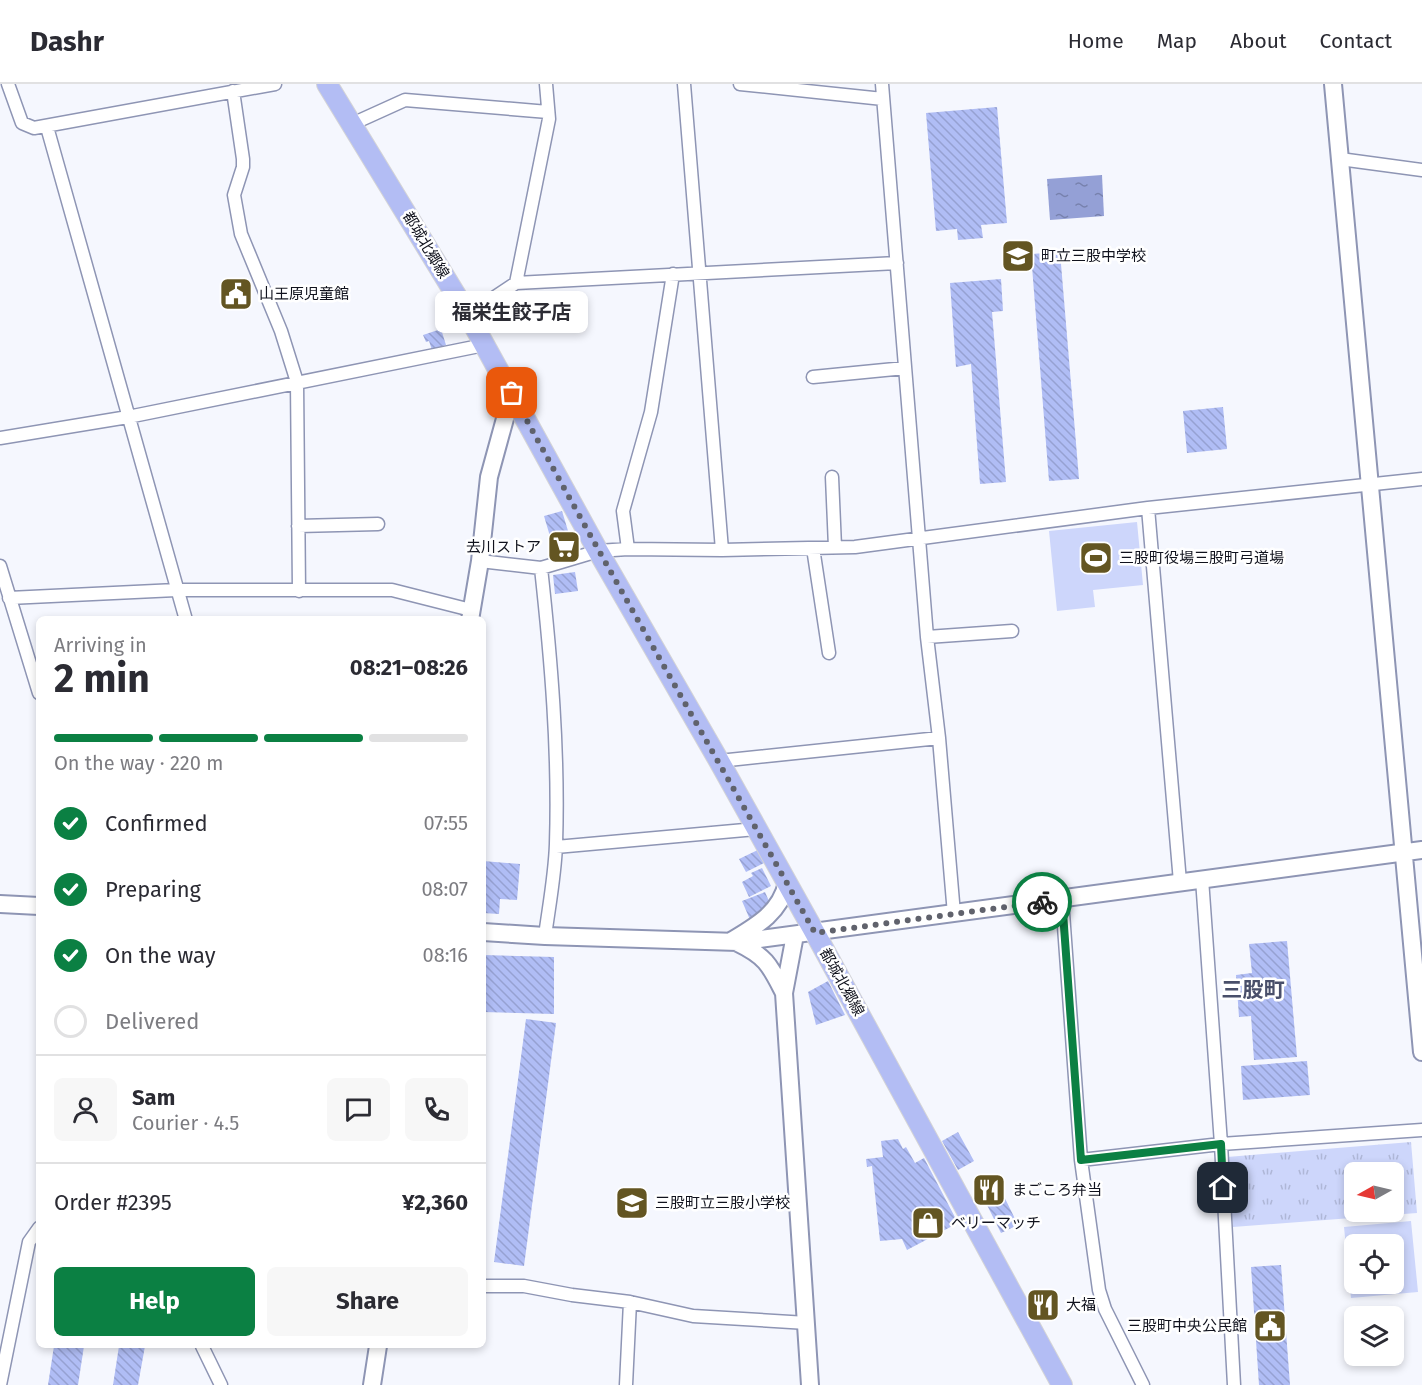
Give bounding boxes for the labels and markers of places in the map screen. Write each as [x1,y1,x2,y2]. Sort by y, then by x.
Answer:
school or university icon: 町立三股中学校 [1000,238,1036,274]
place label: 町立三股中学校 [1041,247,1146,265]
public building icon: 山王原児童館 [218,276,254,312]
place label: 山王原児童館 [259,285,349,303]
callout: 福栄生餃子店 [436,291,588,333]
pin [486,367,537,418]
supermarket icon: 去川ストア [546,529,582,565]
place label: 去川ストア [466,538,541,556]
sports icon: 三股町役場三股町弓道場 [1078,540,1114,576]
place label: 三股町役場三股町弓道場 [1119,549,1284,567]
pin [1197,1162,1248,1213]
restaurant icon: まごころ弁当 [971,1172,1007,1208]
place label: まごころ弁当 [1012,1181,1102,1199]
school or university icon: 三股町立三股小学校 [614,1185,650,1221]
place label: 三股町立三股小学校 [655,1194,790,1212]
shop icon: ベリーマッチ [910,1205,946,1241]
place label: ベリーマッチ [951,1214,1041,1232]
restaurant icon: 大福 [1025,1287,1061,1323]
place label: 大福 [1066,1296,1096,1314]
public building icon: 三股町中央公民館 [1252,1308,1288,1344]
place label: 三股町中央公民館 [1127,1317,1247,1335]

